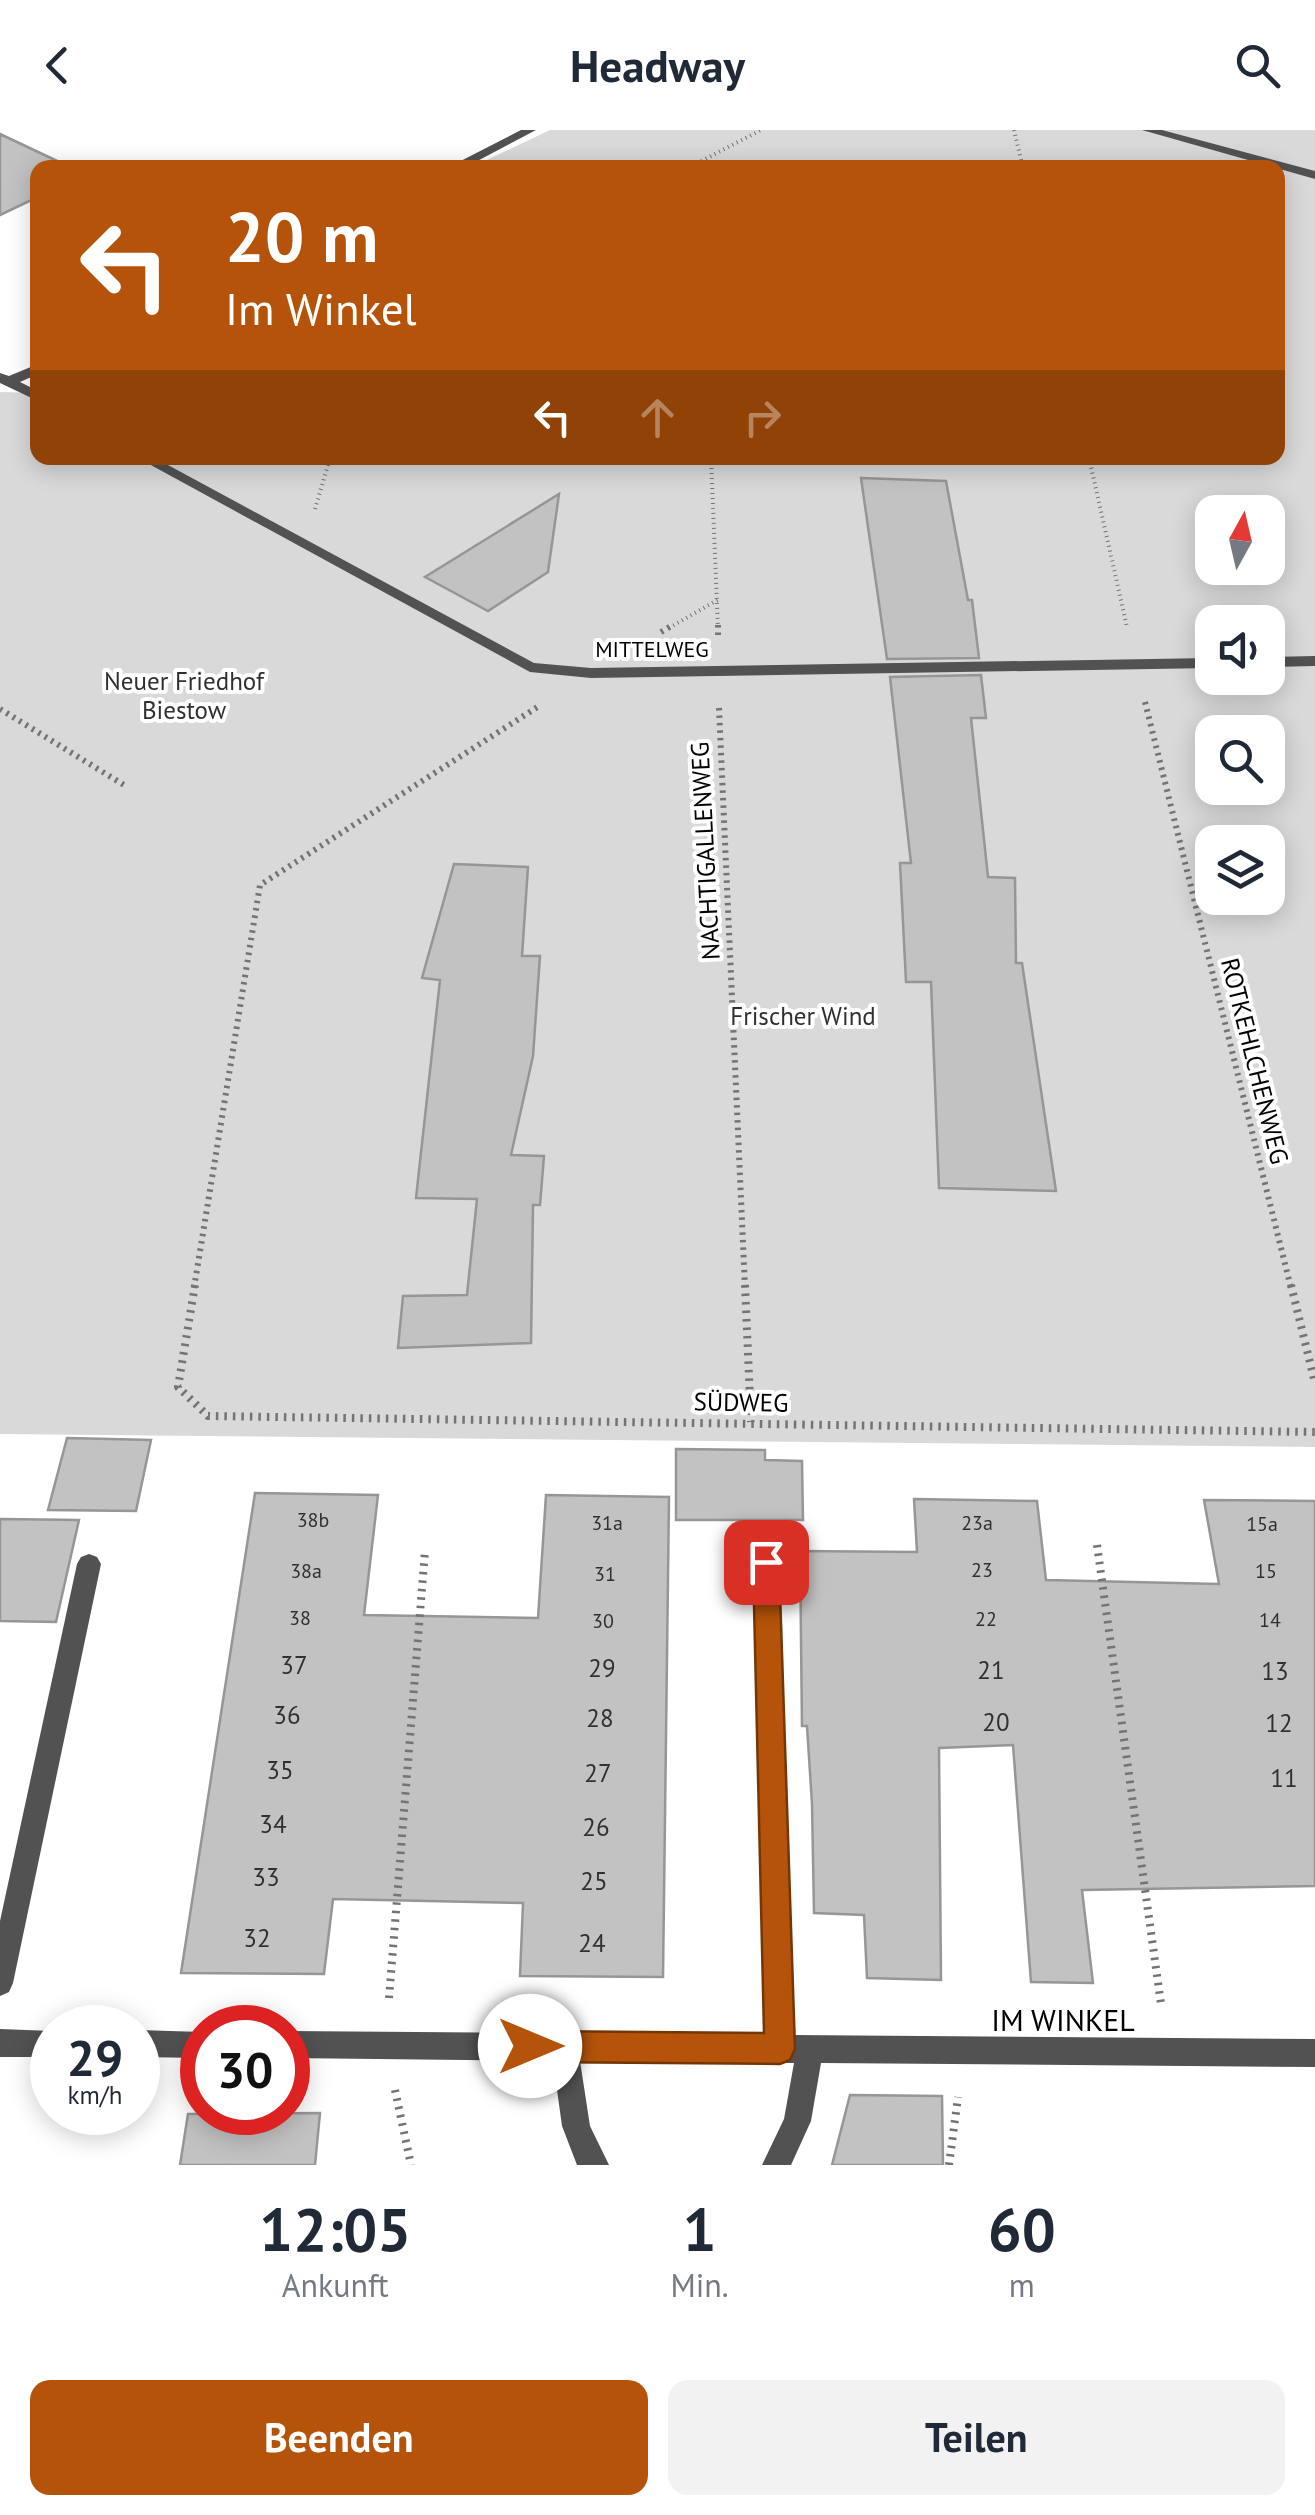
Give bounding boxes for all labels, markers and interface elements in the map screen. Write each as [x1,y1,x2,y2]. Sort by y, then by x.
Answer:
text: Headway [570,36,745,94]
icon: back [30,38,85,93]
icon: search [1230,38,1285,93]
text: 20 m [225,191,378,281]
icon: left [60,200,190,330]
text: Im Winkel [225,279,417,337]
icon: left [525,390,580,445]
icon: ahead [630,390,685,445]
icon: right [735,390,790,445]
north arrow [1195,495,1285,585]
map controls [1195,495,1285,915]
button: sound [1195,605,1285,695]
street label: MITTELWEG [595,635,709,663]
park label: Neuer Friedhof Biestow [104,665,265,726]
button: search [1195,715,1285,805]
street label: NACHTIGALLENWEG [683,741,727,961]
button: layers [1195,825,1285,915]
street label: ROTKEHLCHENWEG [1214,955,1296,1167]
park label: Frischer Wind [730,1000,876,1032]
street label: SÜDWEG [693,1385,789,1419]
house number: 38b [297,1507,329,1533]
house number: 31a [591,1510,623,1536]
house number: 23a [961,1510,993,1536]
house number: 15a [1246,1511,1278,1537]
pin [724,1520,809,1605]
icon: arrive [739,1535,794,1590]
house number: 23 [971,1557,993,1583]
house number: 38a [290,1558,322,1584]
house number: 15 [1255,1558,1277,1584]
house number: 31 [594,1561,616,1587]
house number: 38 [289,1605,311,1631]
house number: 22 [975,1606,997,1632]
house number: 14 [1259,1607,1281,1633]
house number: 30 [592,1608,614,1634]
house number: 37 [280,1649,308,1681]
house number: 29 [588,1652,616,1684]
house number: 21 [977,1654,1005,1686]
house number: 13 [1261,1655,1289,1687]
house number: 36 [273,1699,301,1731]
house number: 28 [586,1702,614,1734]
house number: 20 [982,1706,1010,1738]
house number: 12 [1265,1707,1293,1739]
house number: 35 [266,1754,294,1786]
house number: 27 [584,1757,612,1789]
house number: 11 [1270,1762,1298,1794]
house number: 34 [259,1808,287,1840]
house number: 26 [582,1811,610,1843]
house number: 33 [252,1861,280,1893]
house number: 25 [580,1865,608,1897]
house number: 32 [243,1922,271,1954]
house number: 24 [578,1927,606,1959]
position arrow [478,1994,582,2098]
street label: IM WINKEL [991,2000,1135,2039]
speed limit sign: 30 [180,2005,310,2135]
text: 29 [67,2025,123,2090]
text: km/h [68,2079,122,2111]
text: 12:05 [259,2190,411,2268]
text: 1 [683,2190,717,2268]
text: 60 [988,2190,1056,2268]
text: Ankunft [282,2264,389,2306]
text: Min. [670,2264,729,2306]
text: m [1009,2264,1035,2306]
button: Beenden [30,2380,648,2495]
button: Teilen [668,2380,1285,2495]

